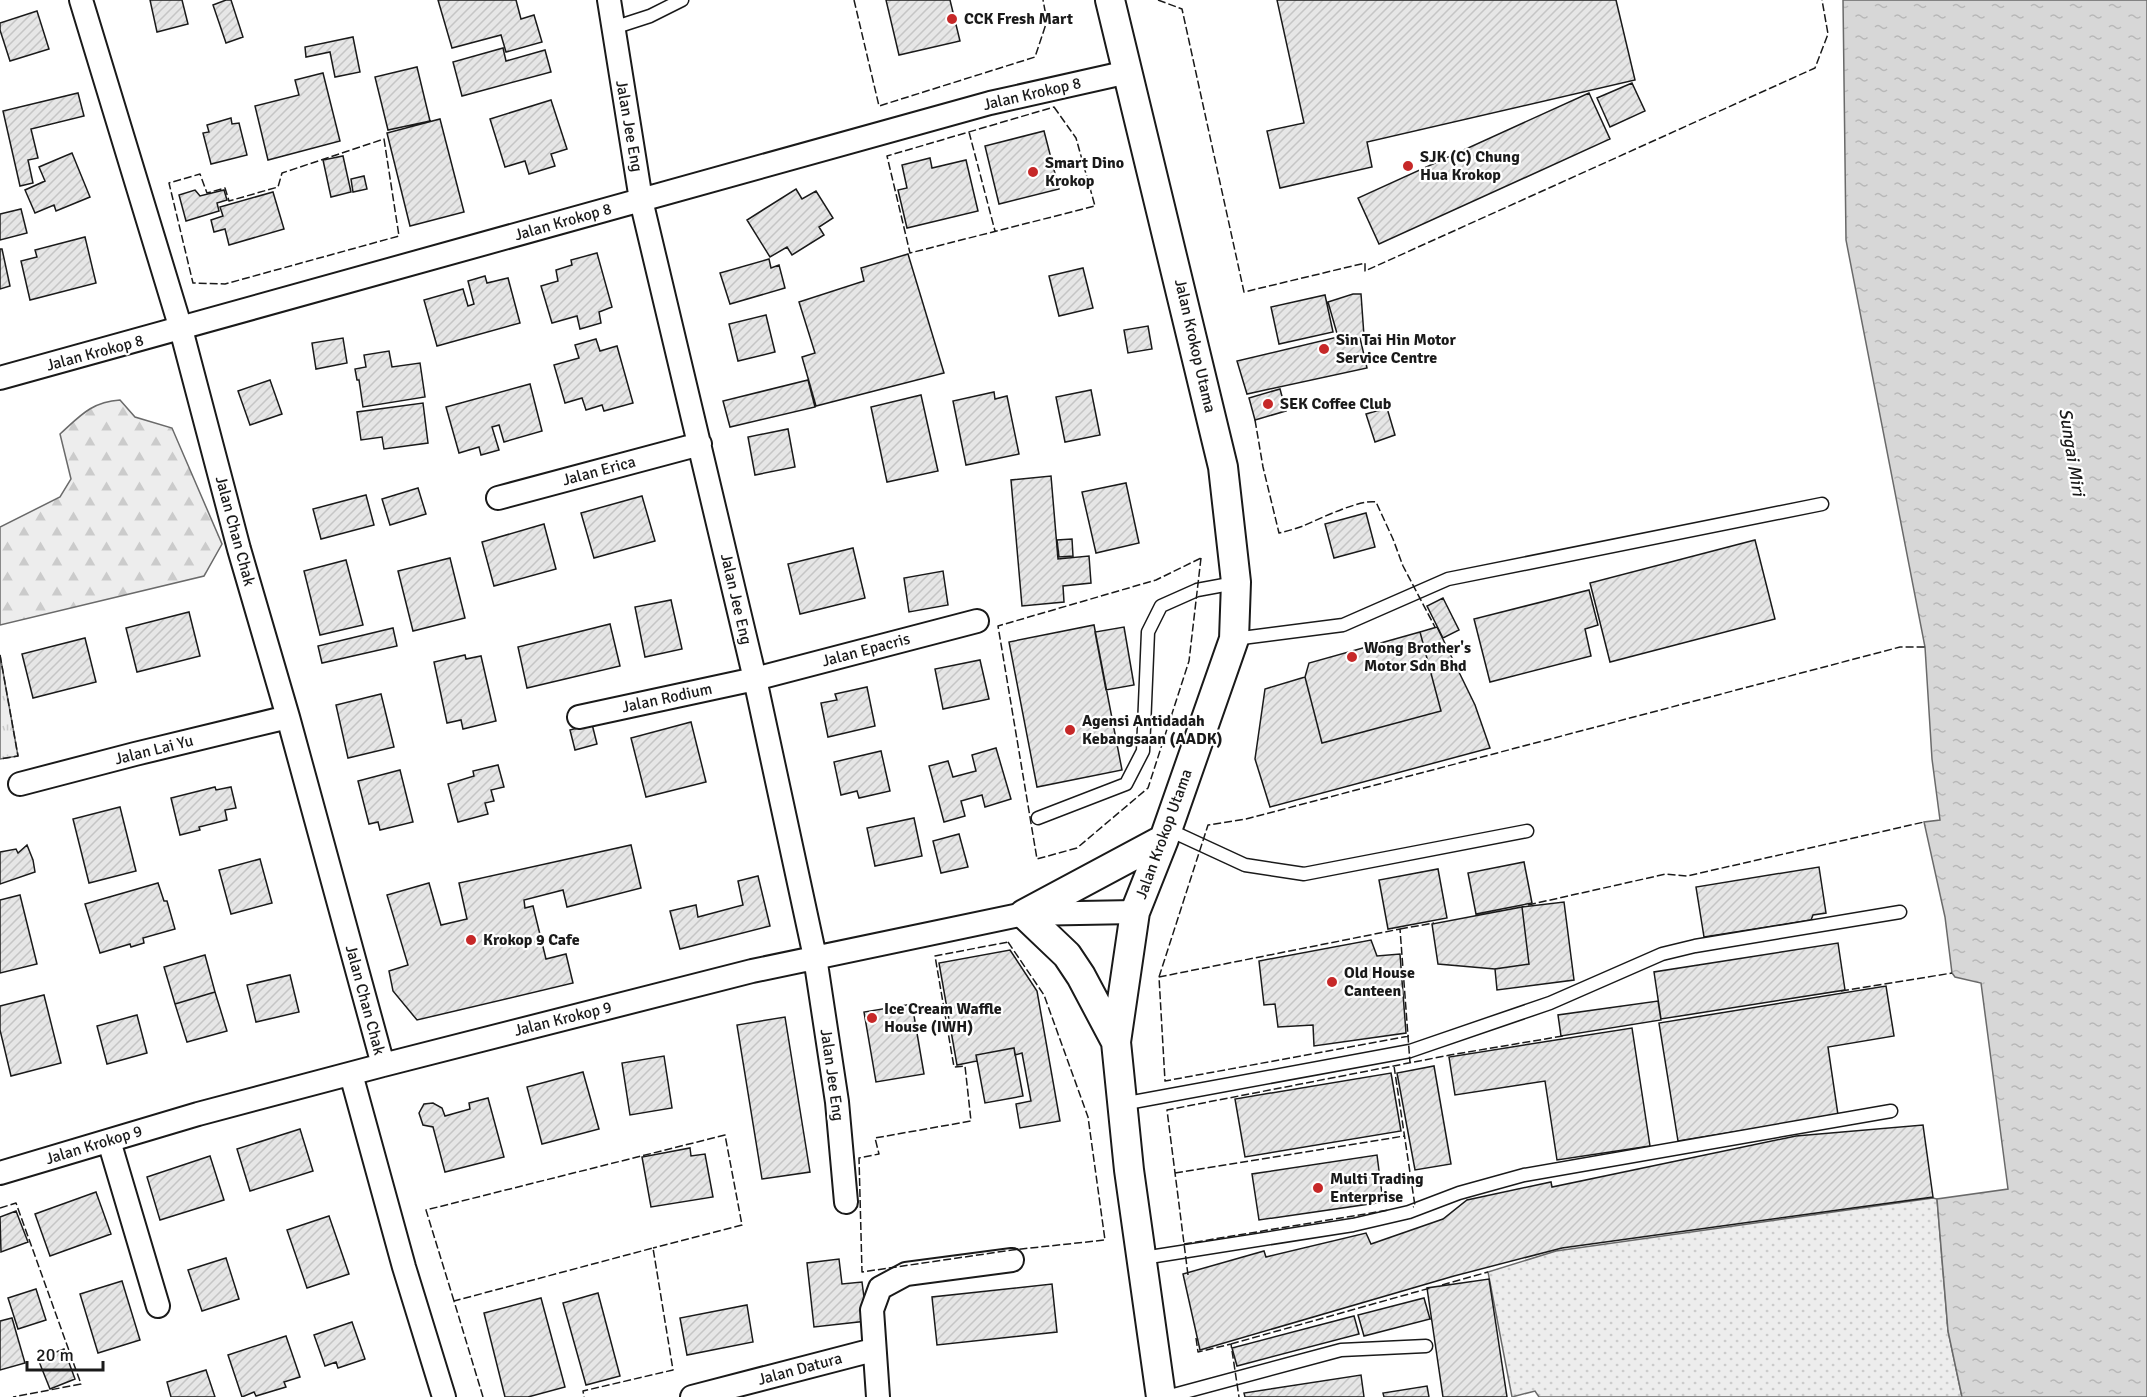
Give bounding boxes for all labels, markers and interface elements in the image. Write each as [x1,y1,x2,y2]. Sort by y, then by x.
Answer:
place label: CCK Fresh Mart [964,9,1073,29]
marker: CCK Fresh Mart [945,12,959,26]
street label: Jalan Krokop 8 [981,73,1083,115]
street label: Jalan Jee Eng [611,79,647,173]
place label: SJK (C) Chung Hua Krokop [1420,147,1520,185]
place label: Smart Dino Krokop [1045,153,1124,191]
marker: SJK (C) Chung Hua Krokop [1401,159,1415,173]
marker: Smart Dino Krokop [1026,165,1040,179]
street label: Jalan Krokop 8 [512,199,614,245]
street label: Jalan Krokop Utama [1170,277,1220,415]
street label: Jalan Krokop 8 [44,330,146,376]
place label: Sin Tai Hin Motor Service Centre [1336,330,1456,368]
marker: Sin Tai Hin Motor Service Centre [1317,342,1331,356]
place label: SEK Coffee Club [1280,394,1392,414]
marker: SEK Coffee Club [1261,397,1275,411]
water label: Sungai Miri [2054,407,2090,499]
street label: Jalan Erica [560,452,638,490]
street label: Jalan Chan Chak [211,474,259,588]
street label: Jalan Jee Eng [716,551,756,647]
street label: Jalan Epacris [820,629,912,671]
place label: Wong Brother's Motor Sdn Bhd [1364,638,1471,676]
marker: Wong Brother's Motor Sdn Bhd [1345,650,1359,664]
street label: Jalan Rodium [620,679,714,717]
place label: Agensi Antidadah Kebangsaan (AADK) [1082,711,1223,749]
marker: Agensi Antidadah Kebangsaan (AADK) [1063,723,1077,737]
street label: Jalan Lai Yu [113,731,195,769]
street label: Jalan Krokop Utama [1131,766,1197,902]
place label: Krokop 9 Cafe [483,930,580,950]
marker: Krokop 9 Cafe [464,933,478,947]
street label: Jalan Chan Chak [341,943,389,1057]
place label: Old House Canteen [1344,963,1415,1001]
marker: Old House Canteen [1325,975,1339,989]
street label: Jalan Krokop 9 [512,997,614,1041]
place label: Ice Cream Waffle House (IWH) [884,999,1002,1037]
marker: Ice Cream Waffle House (IWH) [865,1011,879,1025]
street label: Jalan Jee Eng [816,1028,848,1122]
street label: Jalan Krokop 9 [43,1121,145,1169]
place label: Multi Trading Enterprise [1330,1169,1424,1207]
marker: Multi Trading Enterprise [1311,1181,1325,1195]
scale bar [27,1334,104,1372]
text: 20 m [36,1344,74,1366]
street label: Jalan Datura [756,1348,844,1390]

